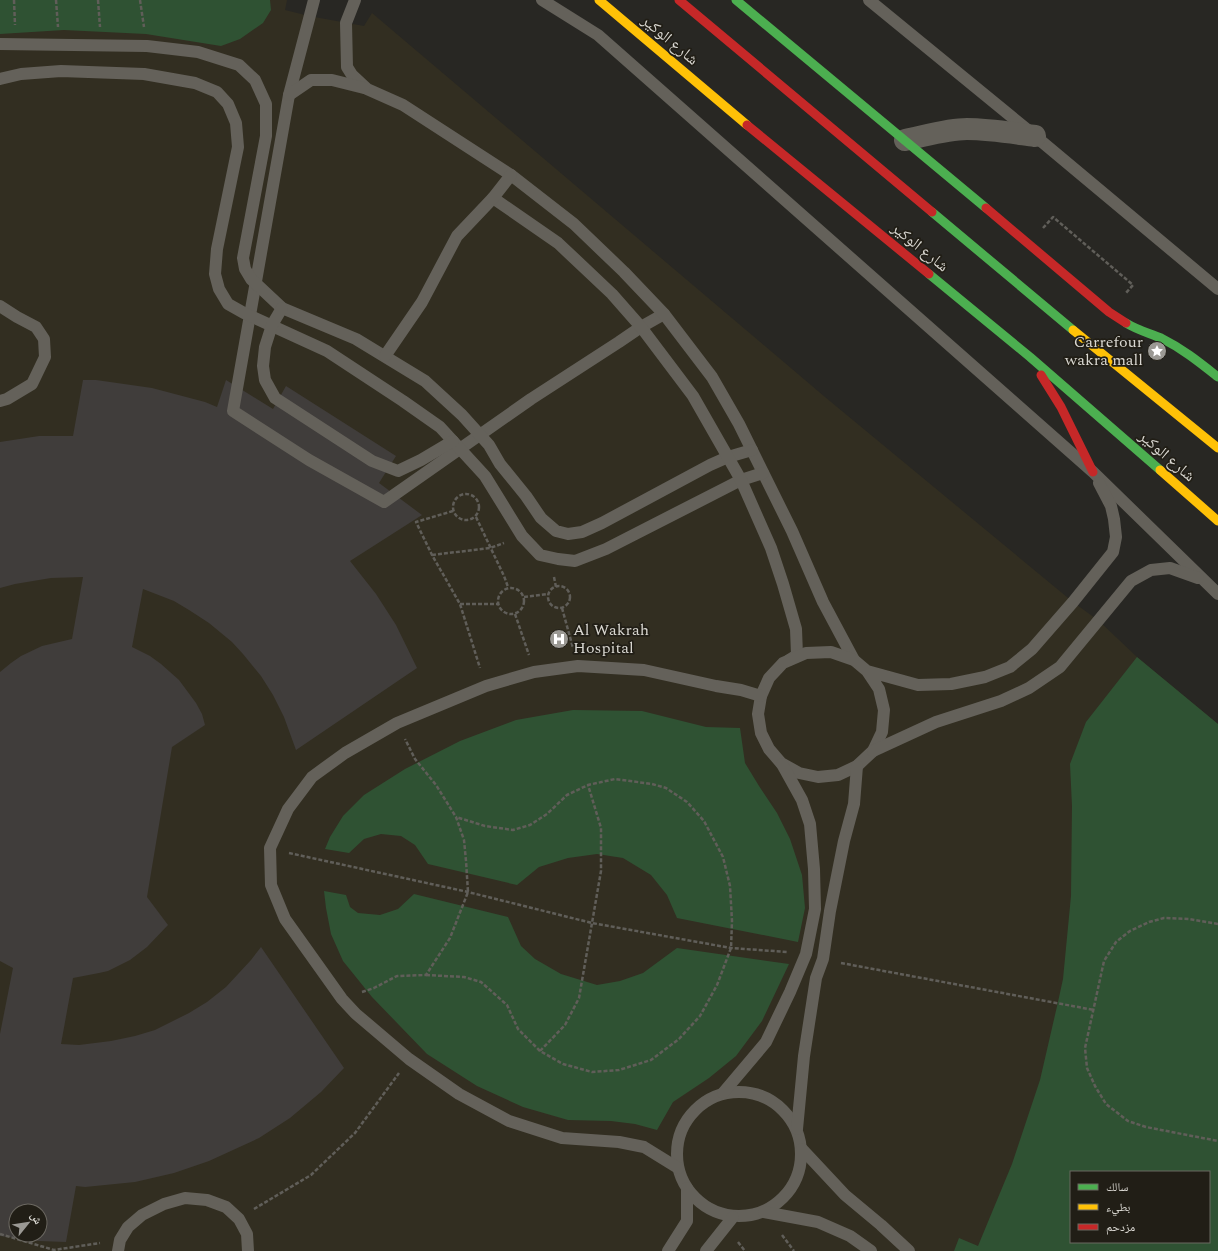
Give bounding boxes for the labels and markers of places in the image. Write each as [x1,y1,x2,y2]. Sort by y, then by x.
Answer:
place label: Carrefour wakra mall [1064,330,1143,372]
place icon: Carrefour wakra mall [1146,340,1168,362]
place label: Al Wakrah Hospital [573,618,649,660]
hospital icon: Al Wakrah Hospital [548,628,570,650]

